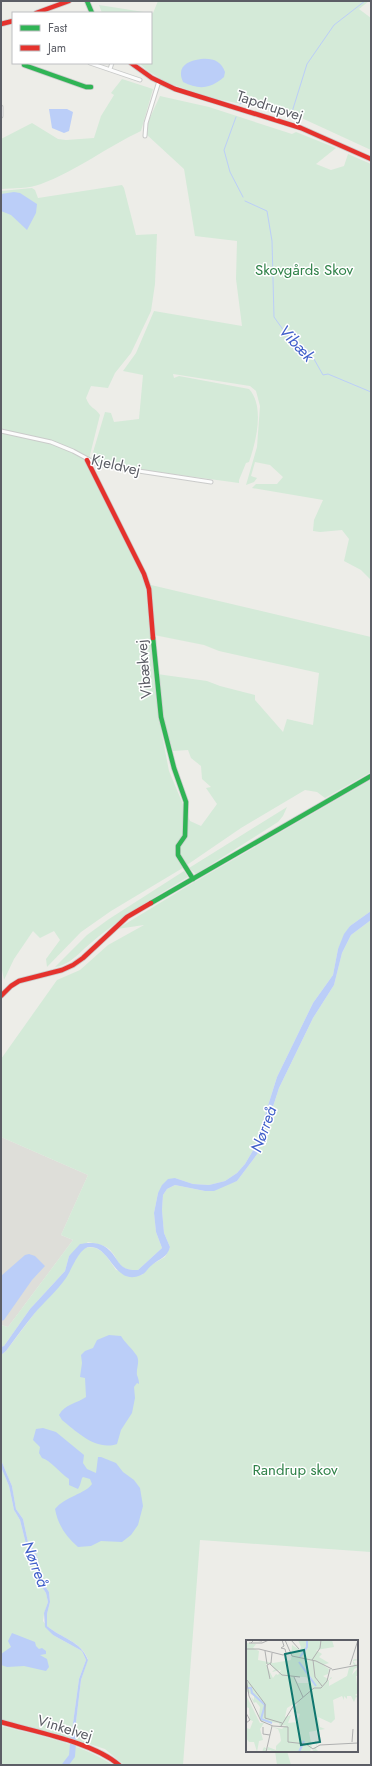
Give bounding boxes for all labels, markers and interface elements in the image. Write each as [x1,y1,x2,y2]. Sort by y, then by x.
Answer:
legend [12,12,152,64]
text: Fast [48,19,67,37]
text: Jam [46,39,66,57]
street label: Tapdrupvej [234,85,306,127]
park label: Skovgårds Skov [255,259,353,281]
water label: Vibæk [274,320,320,368]
street label: Kjeldvej [89,449,143,481]
street label: Vibækvej [130,638,158,700]
water label: Nørreå [244,1103,282,1156]
park label: Randrup skov [252,1459,338,1481]
water label: Nørreå [16,1538,55,1591]
inset map [246,1640,358,1752]
street label: Vinkelvej [34,1709,96,1747]

